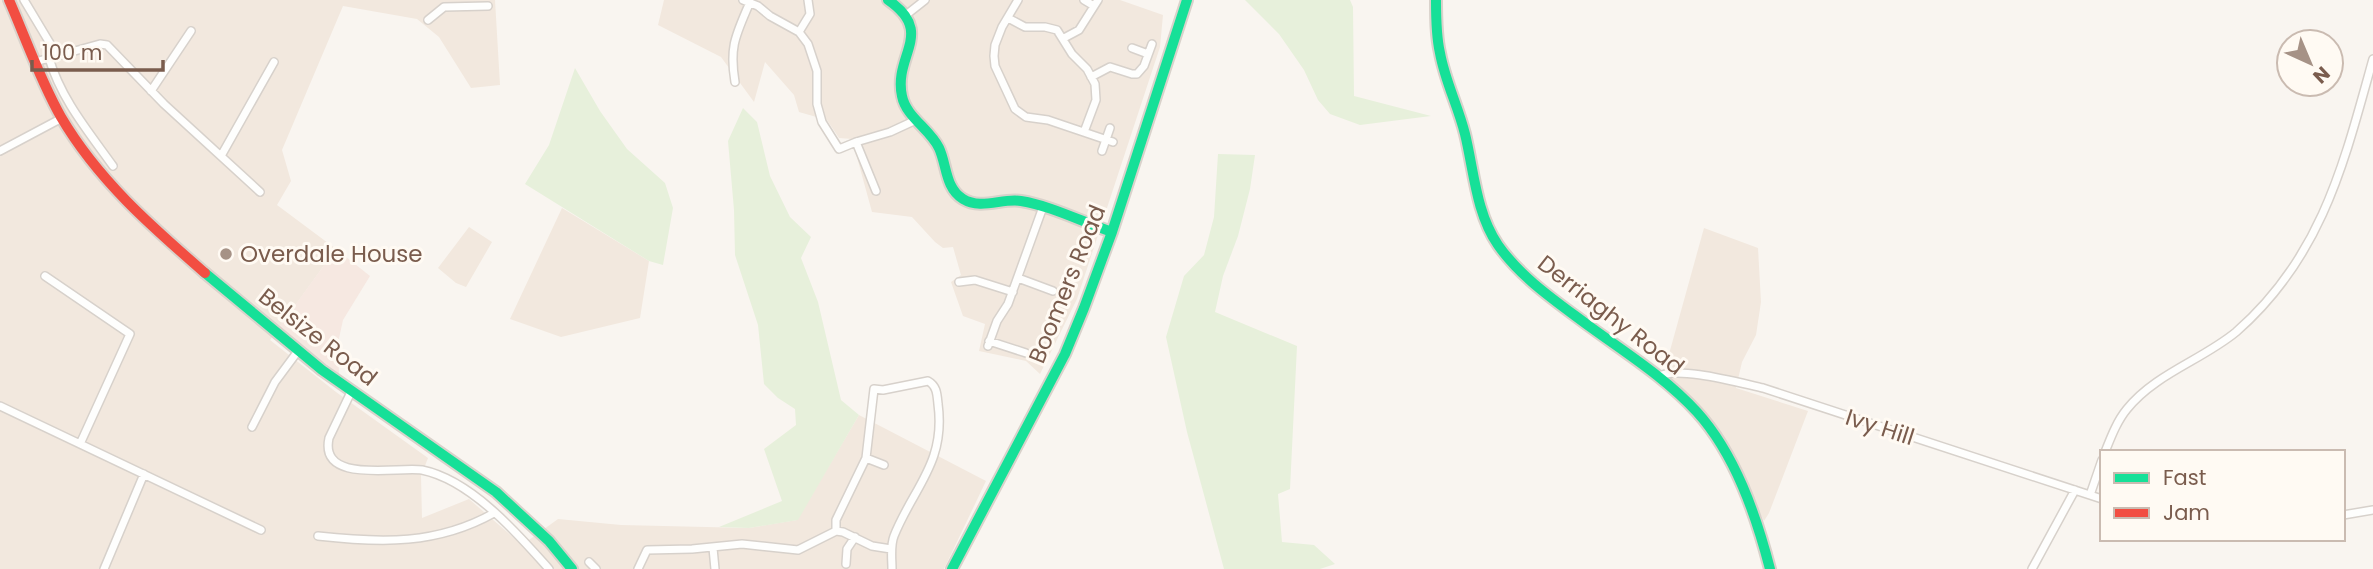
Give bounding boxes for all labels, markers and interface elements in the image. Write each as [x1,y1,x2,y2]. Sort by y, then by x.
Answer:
scale bar [32,28,163,72]
north arrow [2275,28,2345,98]
text: 100 m [42,38,102,67]
text: N [2307,60,2336,90]
street label: Boomers Road [1021,200,1113,368]
place label: Overdale House [240,238,423,270]
marker: Overdale House [218,246,234,262]
street label: Derriaghy Road [1531,248,1691,382]
street label: Belsize Road [252,281,384,393]
street label: Ivy Hill [1842,401,1918,453]
legend [2100,450,2345,541]
text: Fast [2163,463,2206,492]
text: Jam [2163,498,2210,527]

